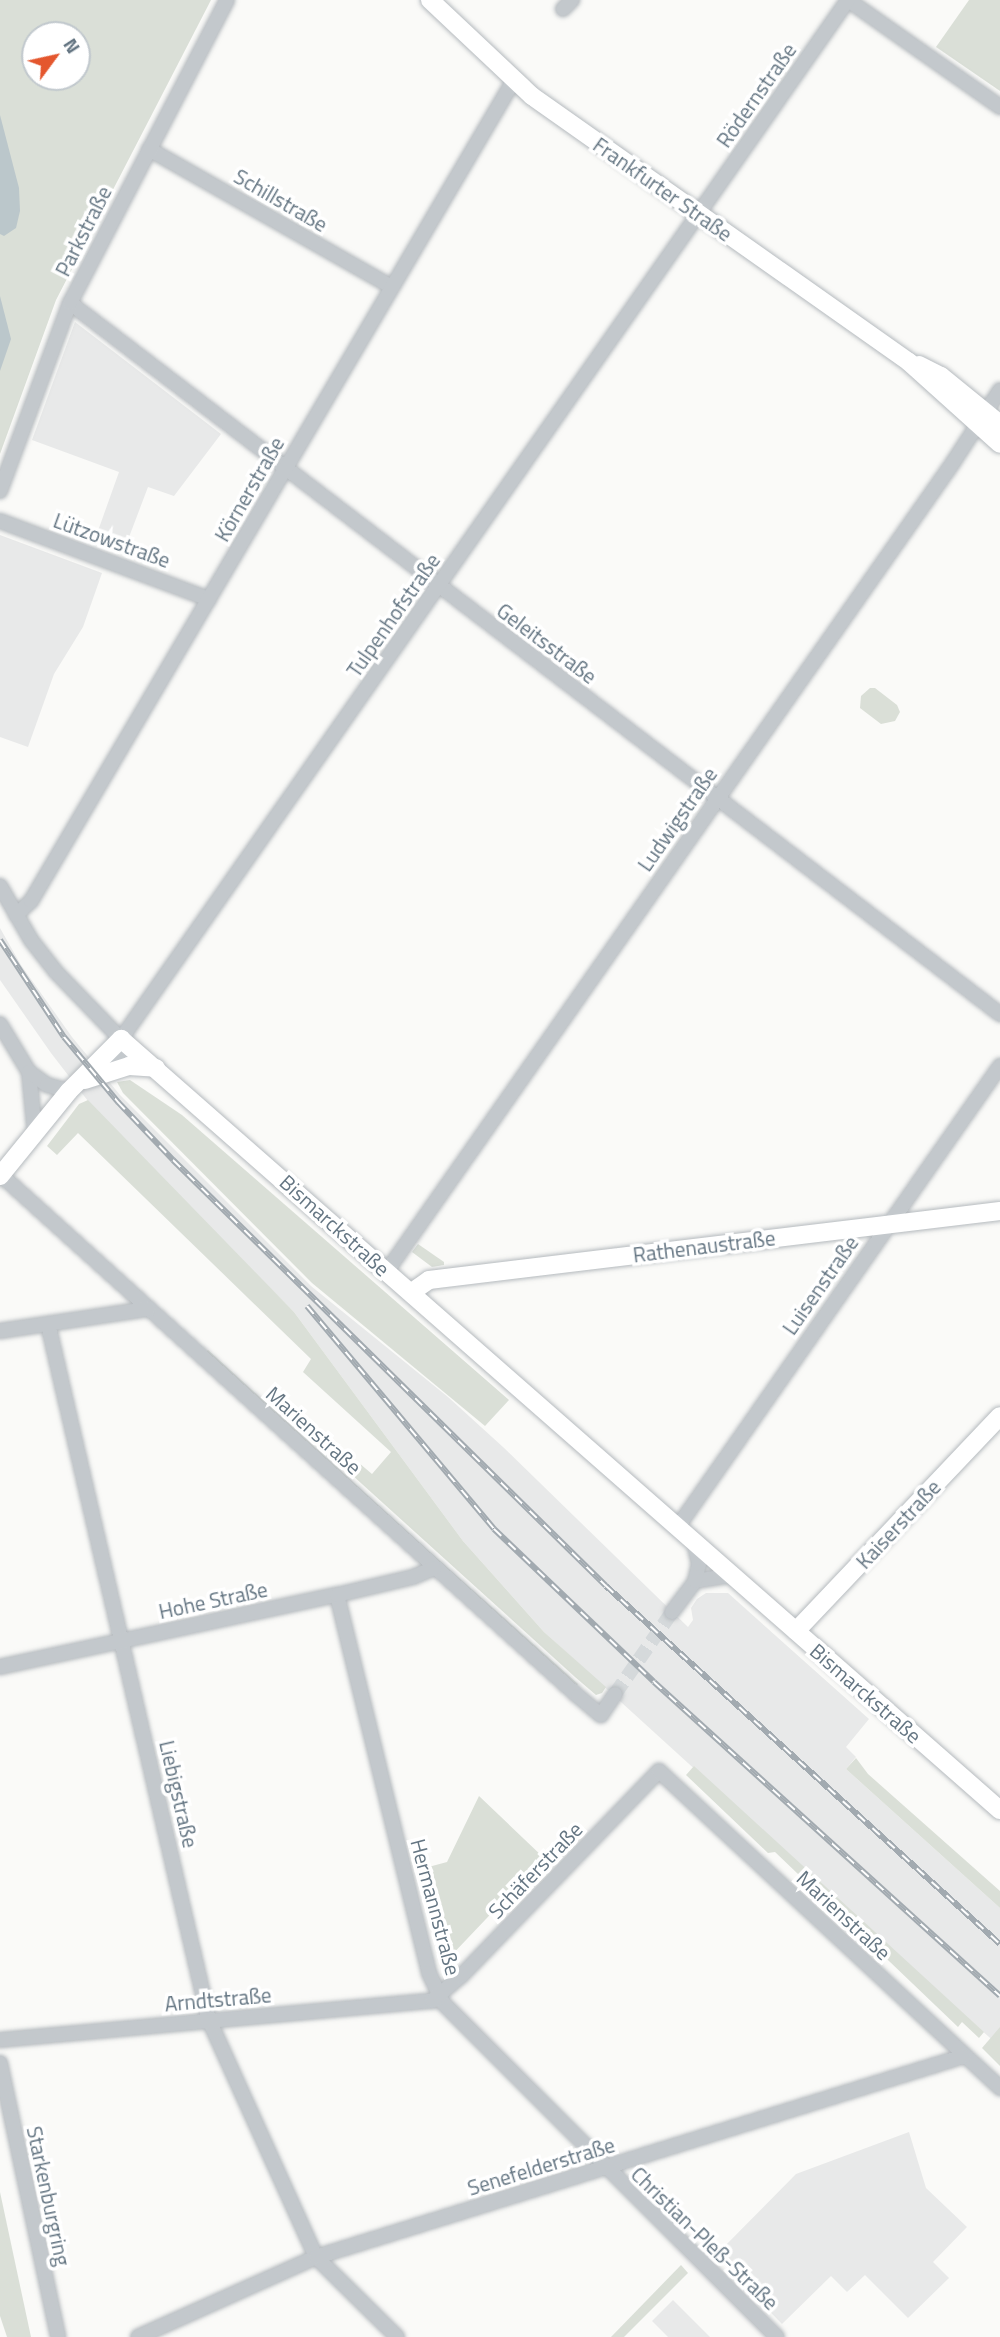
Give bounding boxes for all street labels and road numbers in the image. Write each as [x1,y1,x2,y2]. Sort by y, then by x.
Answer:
street label: Rödernstraße [711,38,801,152]
street label: Frankfurter Straße [589,132,737,246]
street label: Schillstraße [230,163,332,237]
street label: Parkstraße [50,182,116,280]
street label: Körnerstraße [209,432,289,546]
street label: Lützowstraße [50,507,174,573]
street label: Tulpenhofstraße [341,548,445,682]
street label: Geleitsstraße [492,597,602,689]
street label: Ludwigstraße [632,762,722,876]
street label: Bismarckstraße [275,1169,395,1281]
street label: Rathenaustraße [631,1225,777,1267]
street label: Luisenstraße [777,1231,863,1339]
street label: Marienstraße [261,1381,367,1479]
street label: Kaiserstraße [850,1474,946,1574]
street label: Hohe Straße [156,1576,270,1624]
street label: Bismarckstraße [805,1638,927,1748]
street label: Liebigstraße [154,1738,204,1850]
street label: Schäferstraße [483,1816,587,1924]
street label: Hermannstraße [406,1836,466,1978]
street label: Marienstraße [792,1865,896,1965]
street label: Arndtstraße [164,1982,272,2016]
street label: Starkenburgring [22,2124,76,2268]
street label: Senefelderstraße [464,2132,618,2200]
street label: Christian-Pleß-Straße [626,2161,784,2315]

